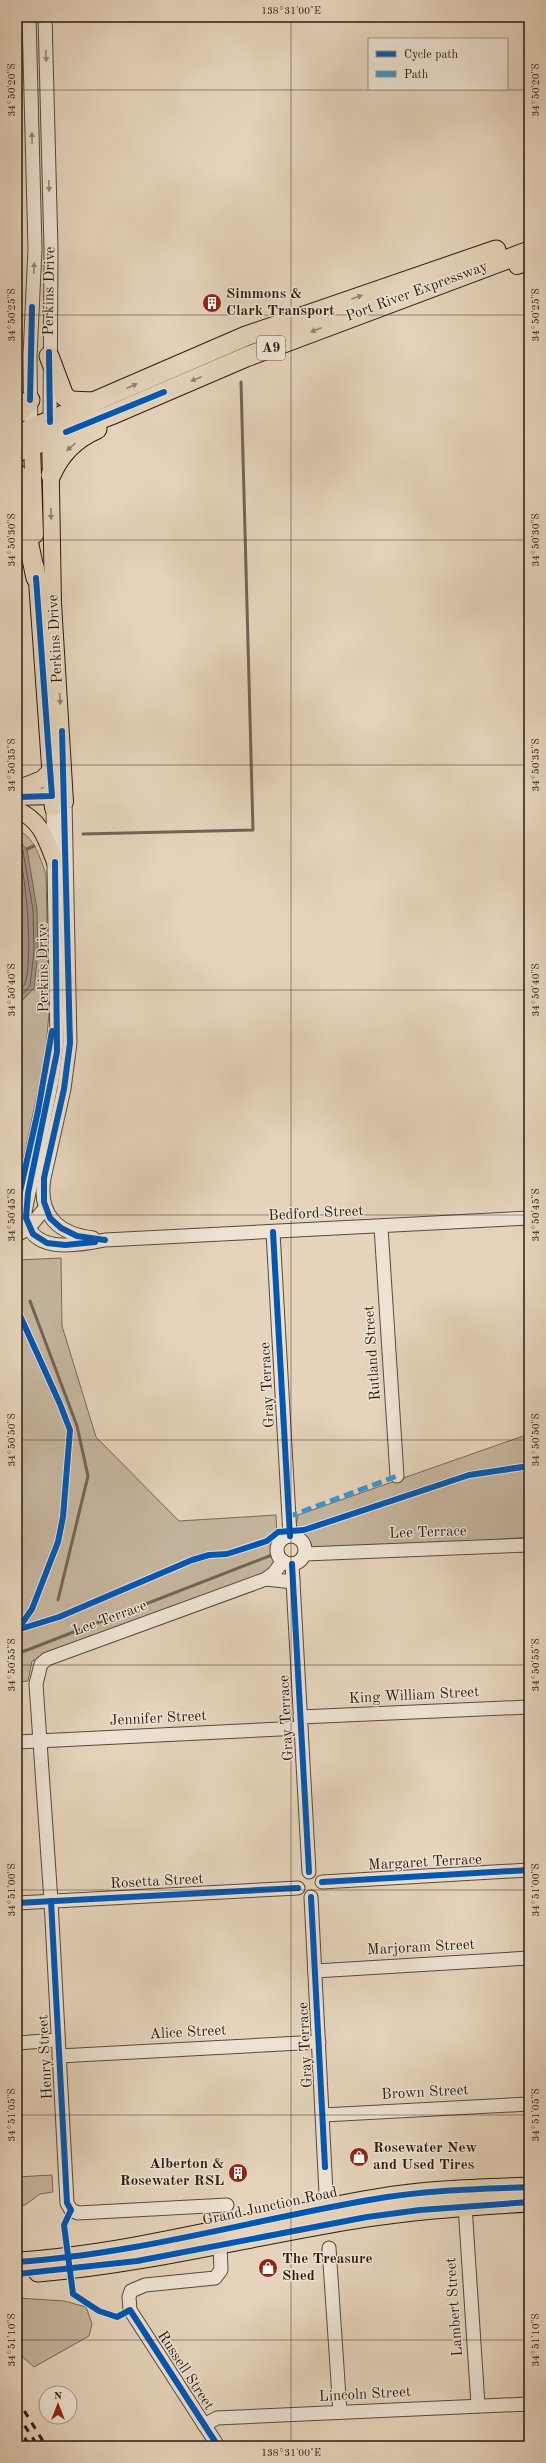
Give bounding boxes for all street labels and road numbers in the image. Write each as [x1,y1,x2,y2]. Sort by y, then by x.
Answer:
street label: Perkins Drive [42,246,58,336]
street label: Port River Expressway [344,259,490,325]
road number: A9 [257,336,285,360]
street label: Perkins Drive [46,594,66,684]
street label: Perkins Drive [36,923,52,1013]
street label: Bedford Street [268,1204,364,1224]
street label: Rutland Street [362,1305,384,1401]
street label: Gray Terrace [258,1342,278,1428]
street label: Lee Terrace [389,1524,467,1542]
street label: Lee Terrace [71,1599,149,1639]
street label: Gray Terrace [277,1675,297,1761]
street label: King William Street [348,1685,480,1707]
street label: Jennifer Street [109,1709,207,1729]
street label: Margaret Terrace [368,1853,482,1873]
street label: Rosetta Street [110,1872,204,1892]
street label: Marjoram Street [367,1938,475,1958]
street label: Gray Terrace [296,2002,316,2088]
street label: Henry Street [36,2014,56,2100]
street label: Alice Street [149,2023,227,2043]
street label: Brown Street [381,2083,469,2103]
street label: Grand Junction Road [201,2185,339,2229]
street label: Lambert Street [444,2257,466,2357]
street label: Russell Street [154,2329,216,2413]
street label: Lincoln Street [319,2385,411,2405]

